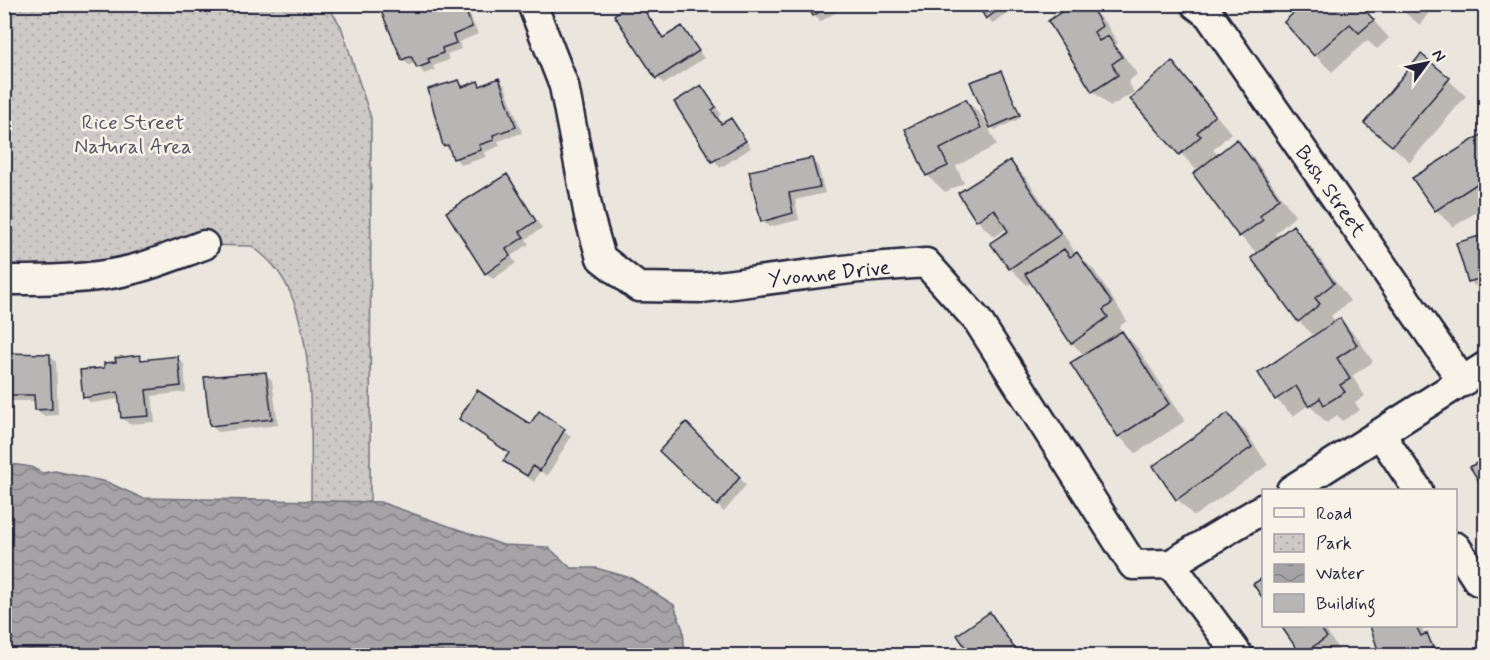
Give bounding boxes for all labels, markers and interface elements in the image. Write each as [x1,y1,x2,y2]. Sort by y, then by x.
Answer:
north arrow [1397,33,1457,93]
text: N [1427,45,1450,66]
park label: Rice Street Natural Area [74,109,192,161]
street label: Bush Street [1288,140,1372,244]
street label: Yvonne Drive [767,254,891,294]
legend [1262,489,1457,627]
text: Road [1316,502,1352,526]
text: Park [1316,532,1352,556]
text: Water [1316,562,1365,586]
text: Building [1316,592,1376,618]

